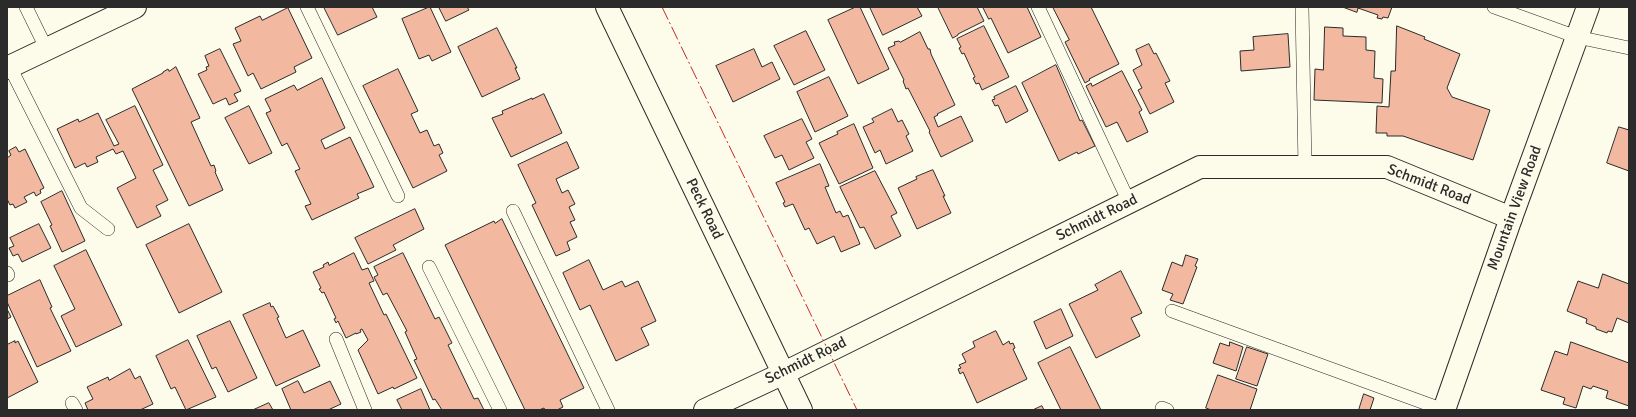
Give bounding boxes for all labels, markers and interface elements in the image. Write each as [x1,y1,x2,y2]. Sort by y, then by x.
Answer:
street label: Mountain View Road [1484,143,1546,273]
street label: Schmidt Road [1385,161,1473,209]
street label: Peck Road [682,176,726,242]
street label: Schmidt Road [1053,191,1141,245]
street label: Schmidt Road [762,334,850,388]

